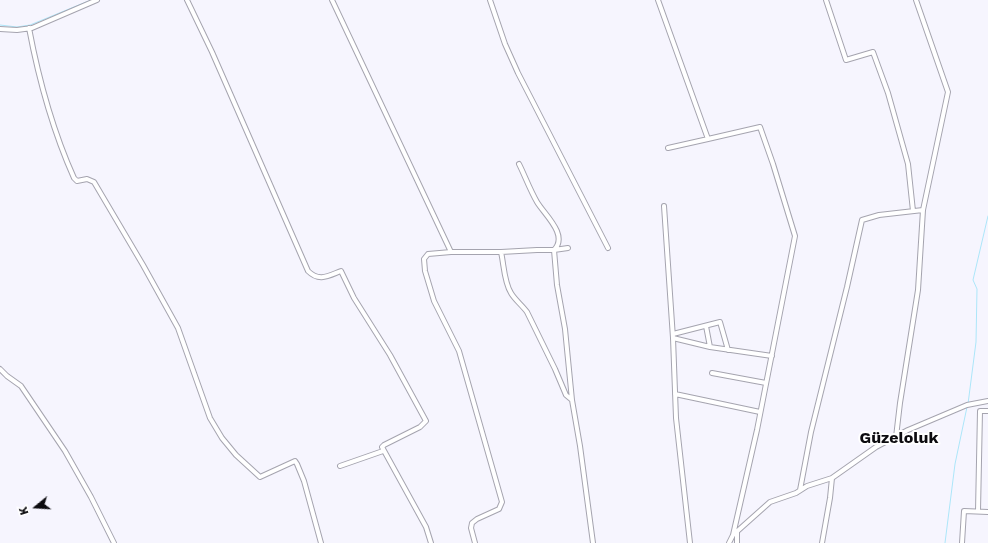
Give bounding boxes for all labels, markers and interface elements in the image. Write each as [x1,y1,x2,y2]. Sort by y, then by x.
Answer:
district label: Güzeloluk [860,428,938,448]
north arrow [16,487,56,527]
text: K [17,505,31,516]

